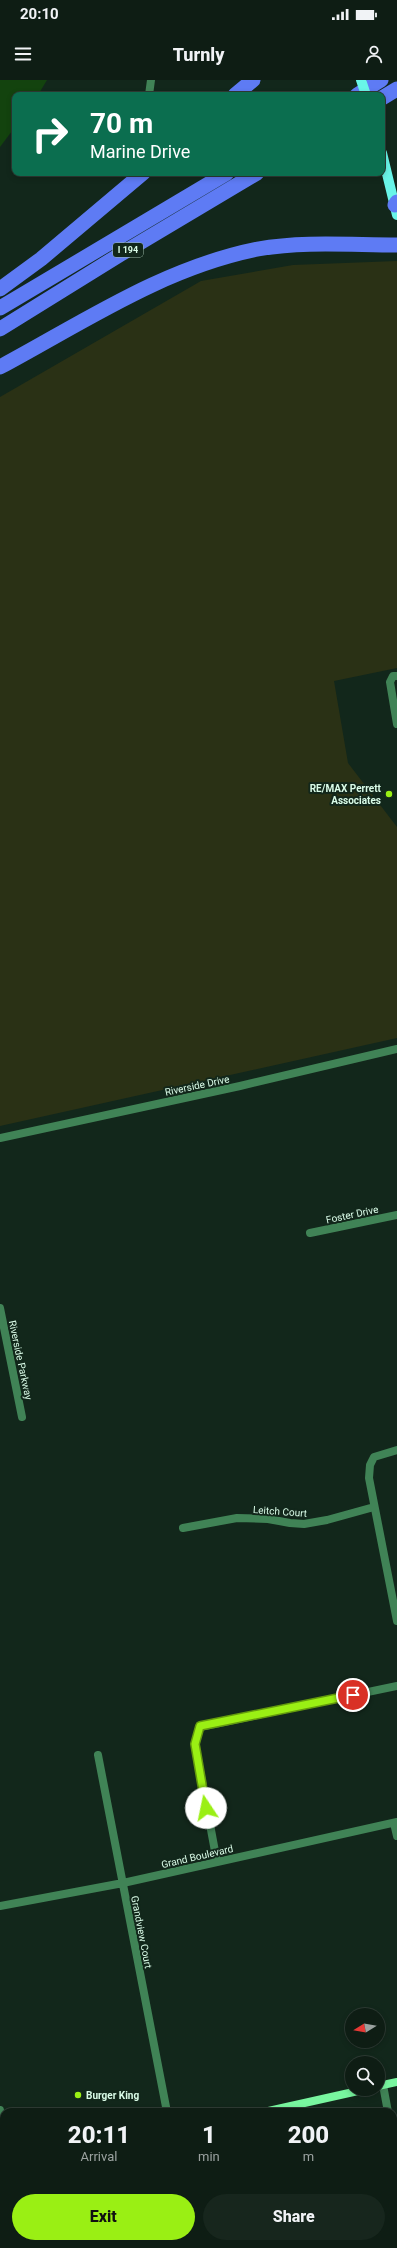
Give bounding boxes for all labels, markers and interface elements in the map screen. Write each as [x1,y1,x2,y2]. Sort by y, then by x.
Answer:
text: 20:10 [20,5,59,23]
icon: menu [12,43,34,65]
icon: person [363,43,385,65]
text: Turnly [173,44,224,65]
text: 70 m [90,107,153,140]
icon: right [24,108,76,160]
text: Marine Drive [90,141,190,162]
road number: I 194 [113,243,143,257]
place label: RE/MAX Perrett Associates [310,783,382,806]
marker: RE/MAX Perrett Associates [384,789,394,799]
street label: Riverside Drive [164,1073,230,1098]
street label: Foster Drive [325,1204,379,1225]
street label: Riverside Parkway [7,1319,34,1401]
street label: Leitch Court [253,1504,307,1519]
pin [336,1678,370,1712]
icon: arrive [342,1684,364,1706]
position arrow [185,1787,227,1829]
street label: Grand Boulevard [160,1843,234,1870]
street label: Grandview Court [129,1895,154,1969]
north arrow [345,2008,385,2048]
map controls [345,2008,385,2096]
button: search [345,2056,385,2096]
marker: Burger King [73,2090,83,2100]
place label: Burger King [86,2090,139,2101]
text: 20:11 [68,2121,130,2149]
text: 1 [202,2121,216,2149]
text: 200 [288,2121,329,2149]
text: Arrival [81,2149,117,2164]
text: min [198,2149,220,2164]
text: m [303,2149,314,2164]
button: Exit [12,2194,195,2240]
button: Share [203,2194,385,2240]

